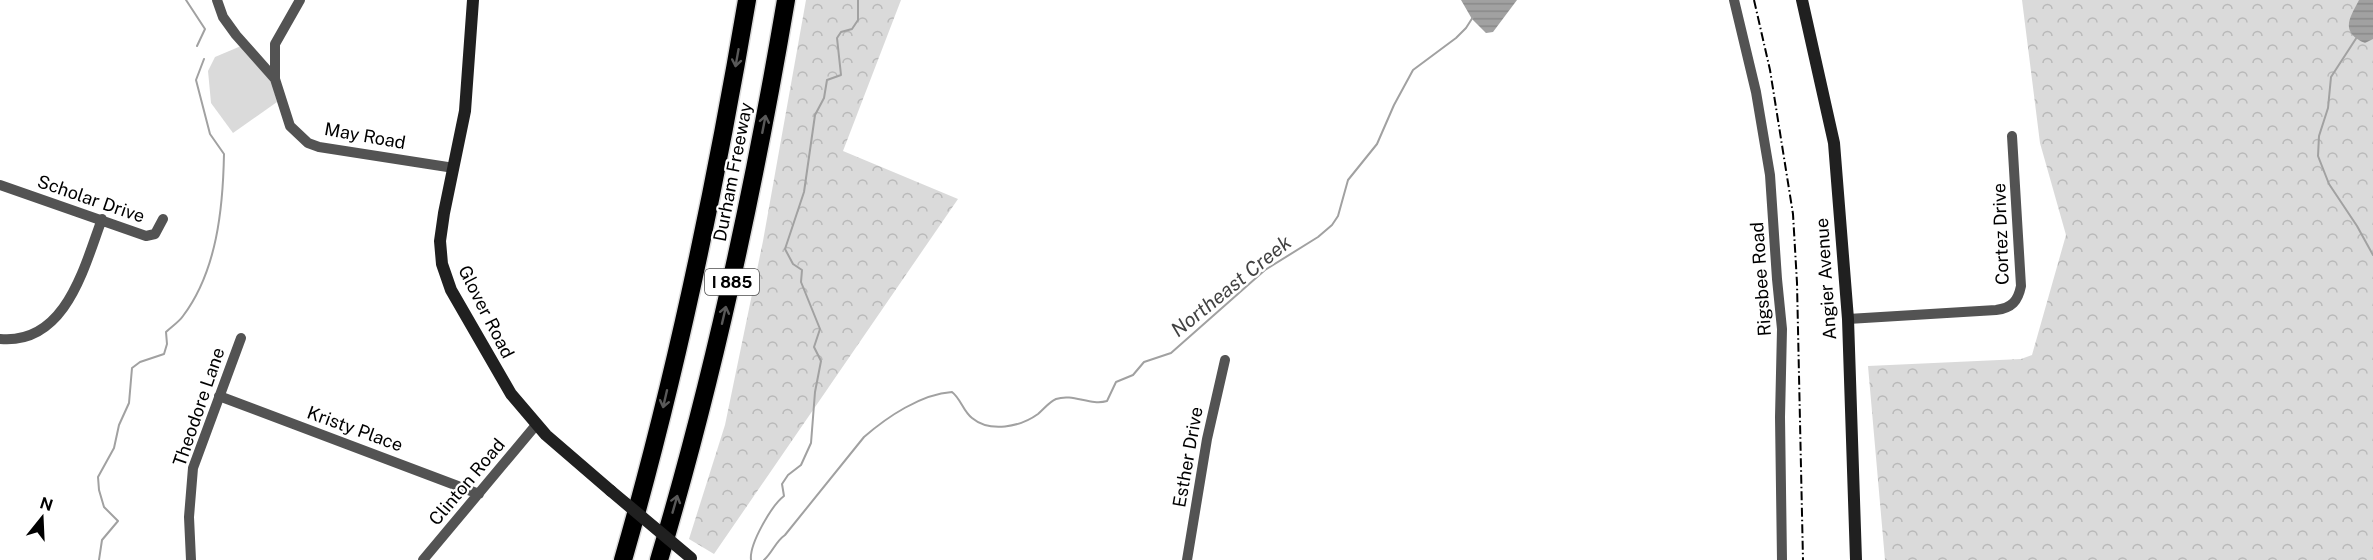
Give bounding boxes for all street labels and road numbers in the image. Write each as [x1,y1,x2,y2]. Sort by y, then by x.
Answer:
street label: Durham Freeway [709,100,756,243]
street label: May Road [323,118,407,153]
street label: Scholar Drive [35,170,148,227]
street label: Cortez Drive [1988,183,2013,285]
street label: Angier Avenue [1811,217,1840,341]
street label: Rigsbee Road [1746,221,1775,337]
street label: Glover Road [454,262,519,362]
road number: I 885 [705,269,759,295]
street label: Theodore Lane [168,345,229,469]
street label: Kristy Place [304,402,406,456]
street label: Esther Drive [1168,405,1207,509]
street label: Clinton Road [424,434,509,529]

